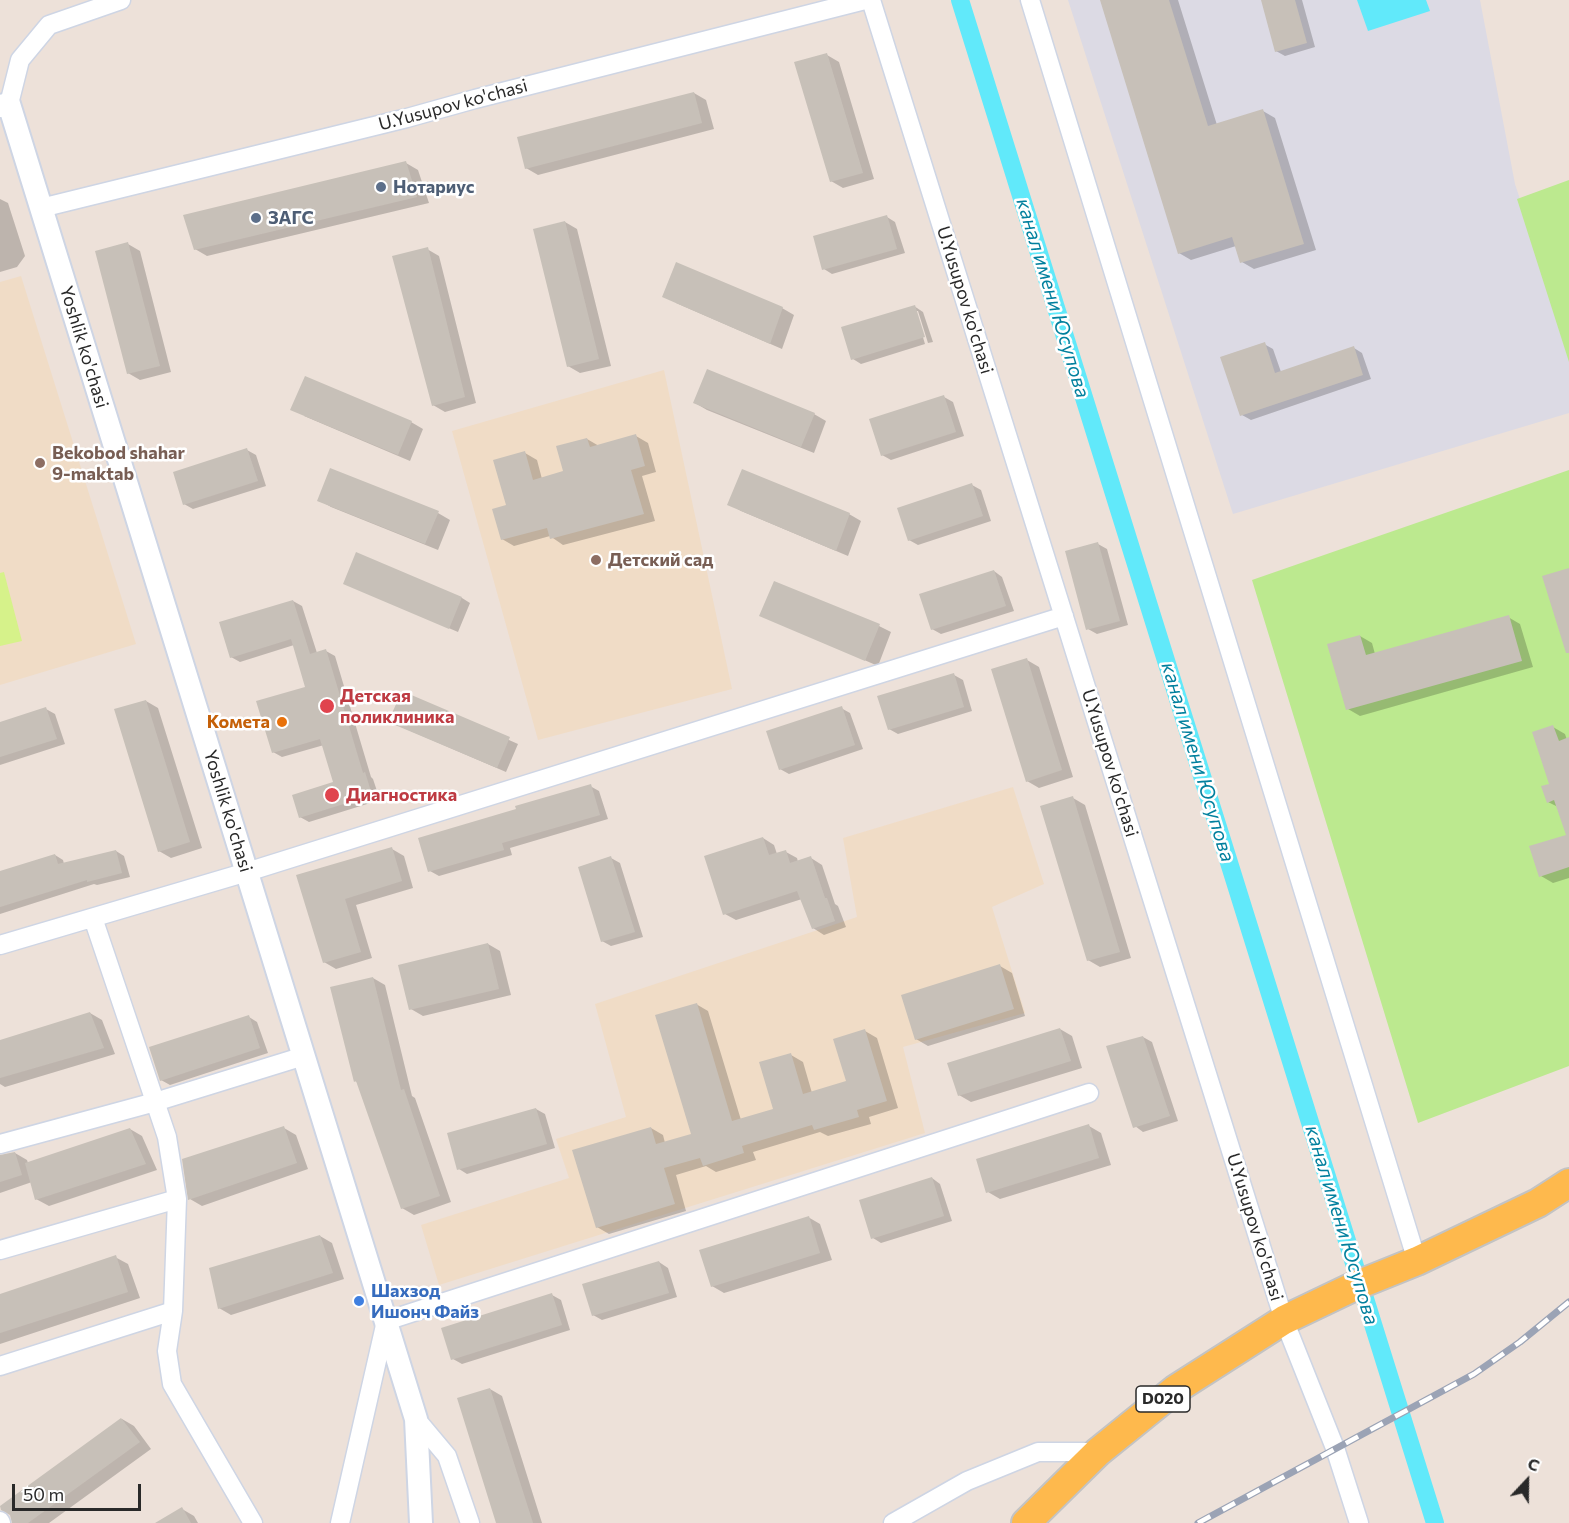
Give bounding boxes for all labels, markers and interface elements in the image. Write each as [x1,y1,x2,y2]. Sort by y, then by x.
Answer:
street label: U.Yusupov ko'chasi [376,75,530,135]
place label: Нотариус [393,176,475,198]
marker: Нотариус [374,180,388,194]
water label: канал имени Юсупова [1011,195,1095,401]
place label: ЗАГС [268,207,314,229]
marker: ЗАГС [249,211,263,225]
street label: U.Yusupov ko'chasi [932,224,998,376]
street label: Yoshlik ko'chasi [55,283,113,411]
place label: Bekobod shahar 9-maktab [52,442,185,484]
marker: Bekobod shahar 9-maktab [33,456,47,470]
place label: Детский сад [608,549,713,571]
marker: Детский сад [589,553,603,567]
water label: канал имени Юсупова [1156,659,1240,865]
place label: Детская поликлиника [340,685,454,728]
street label: U.Yusupov ko'chasi [1077,687,1143,839]
marker: Детская поликлиника [318,697,336,715]
place label: Комета [207,711,270,733]
marker: Комета [275,715,289,729]
street label: Yoshlik ko'chasi [199,747,257,875]
place label: Диагностика [346,784,457,806]
marker: Диагностика [323,786,341,804]
water label: канал имени Юсупова [1300,1122,1384,1328]
street label: U.Yusupov ko'chasi [1222,1151,1288,1303]
place label: Шахзод Ишонч Файз [371,1280,479,1322]
marker: Шахзод Ишонч Файз [352,1294,366,1308]
road number: D020 [1136,1386,1190,1412]
north arrow [1497,1451,1557,1511]
text: С [1525,1453,1543,1475]
scale bar [15,1472,144,1510]
text: 50 m [23,1483,64,1505]

